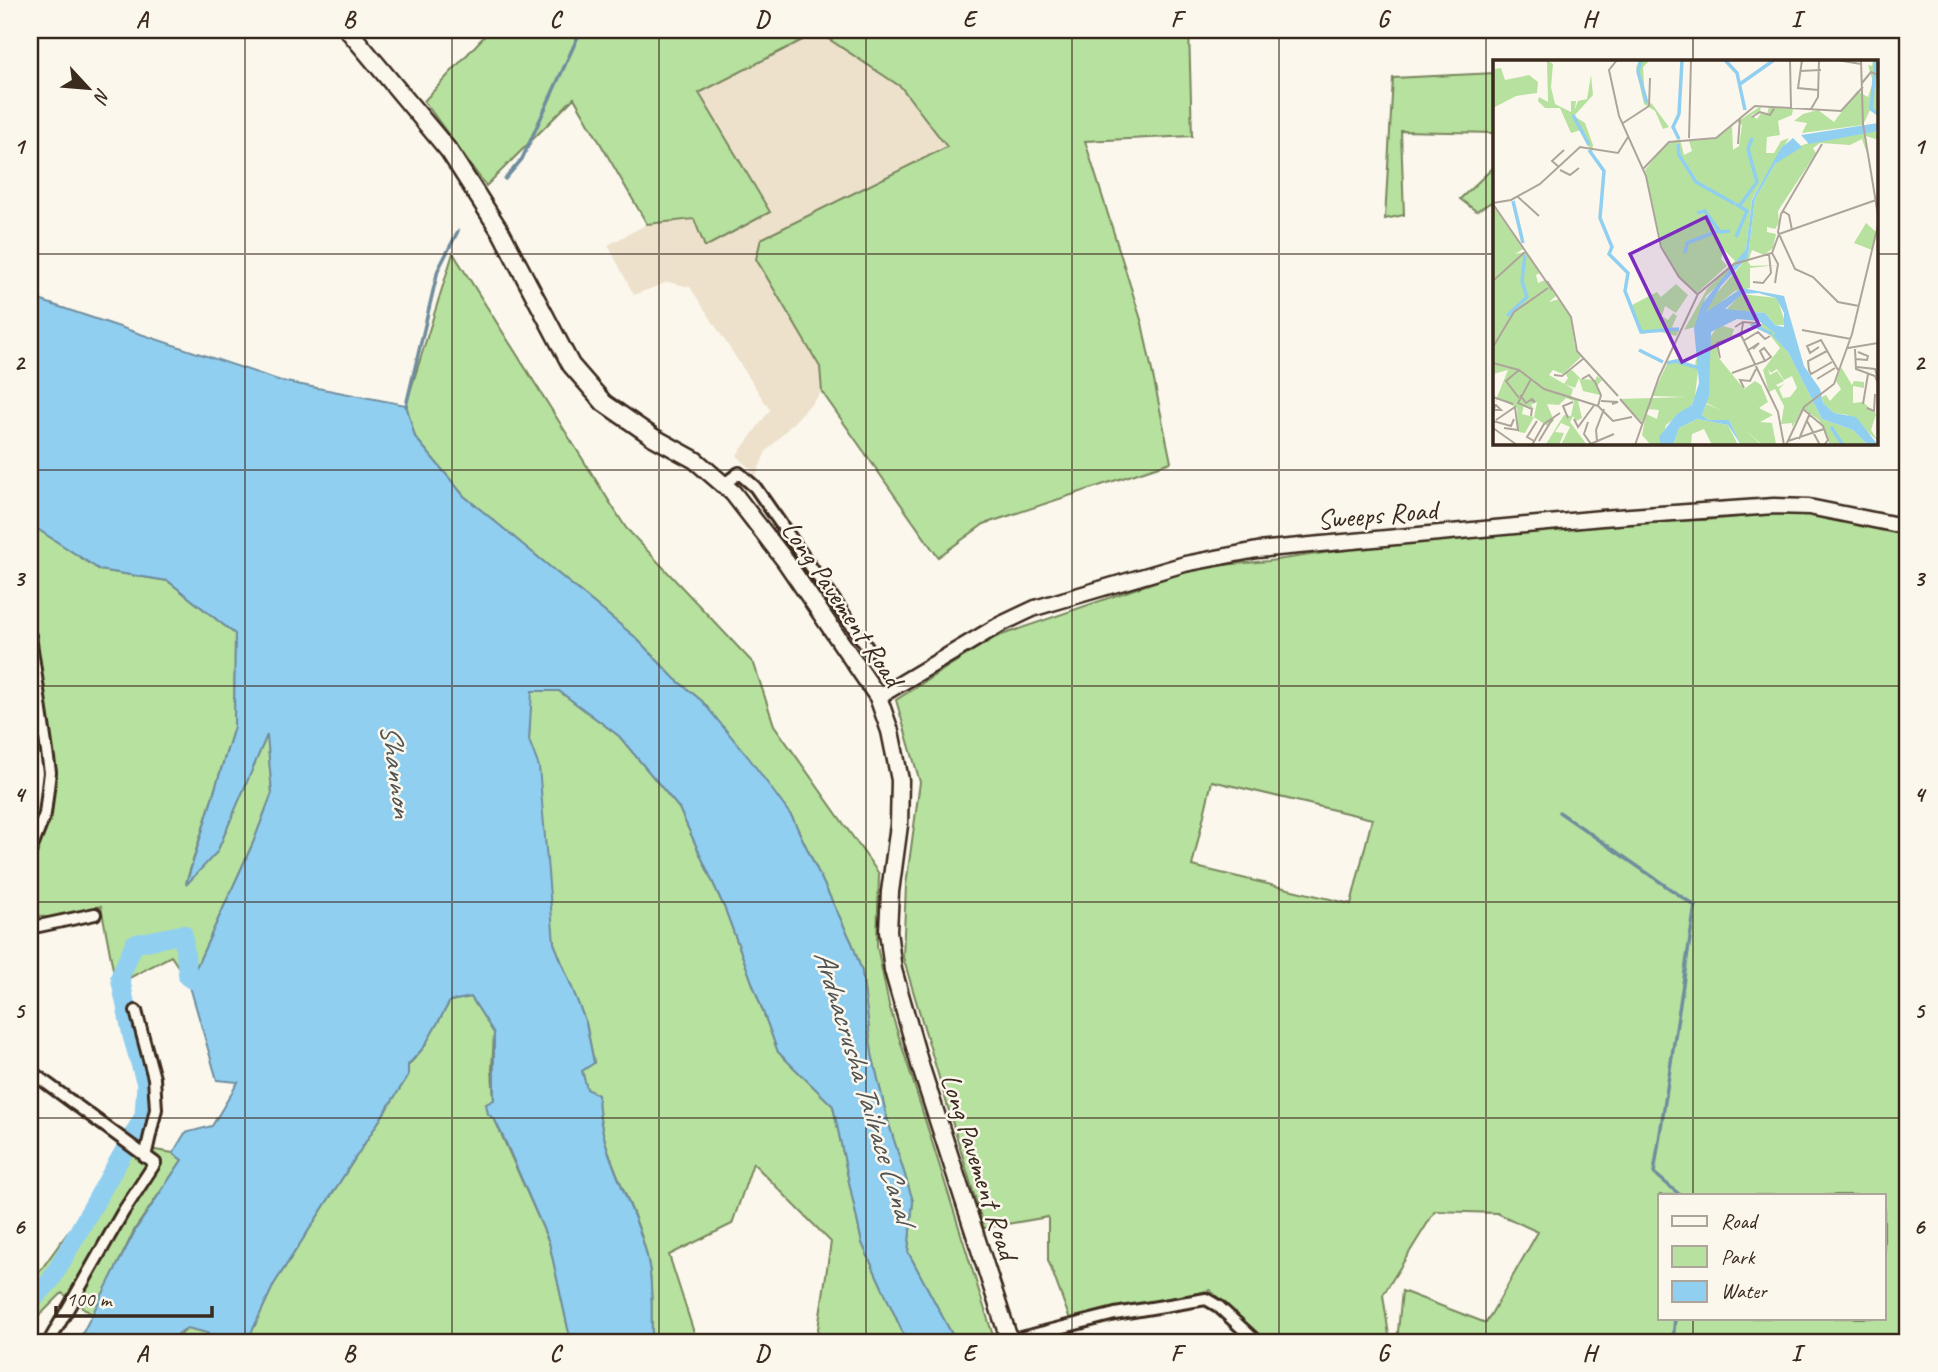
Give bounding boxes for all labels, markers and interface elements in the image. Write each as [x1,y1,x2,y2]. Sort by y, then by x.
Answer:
text: A [136,5,150,34]
text: B [343,5,357,34]
text: C [550,5,564,34]
text: D [755,5,771,34]
text: E [963,5,979,34]
text: F [1171,5,1187,34]
text: G [1377,5,1392,34]
text: H [1582,5,1600,34]
text: I [1791,5,1806,34]
north arrow [52,52,122,122]
inset map [1493,60,1878,444]
text: N [88,84,116,108]
text: 1 [14,132,27,161]
text: 1 [1914,132,1927,161]
text: 2 [14,348,27,377]
text: 2 [1914,348,1927,377]
street label: Sweeps Road [1316,491,1442,537]
street label: Long Pavement Road [774,514,913,696]
text: 3 [14,564,27,593]
text: 3 [1914,564,1927,593]
water label: Shannon [372,721,423,821]
text: 4 [14,780,27,809]
text: 4 [1914,780,1927,809]
water label: Ardnacrusha Tailrace Canal [805,945,927,1236]
text: 5 [14,996,26,1025]
text: 5 [1914,996,1926,1025]
street label: Long Pavement Road [933,1069,1027,1267]
legend [1658,1194,1885,1320]
text: Road [1721,1208,1760,1234]
text: 6 [14,1212,27,1241]
text: 6 [1914,1212,1927,1241]
text: Park [1721,1244,1756,1270]
scale bar [56,1274,212,1318]
text: Water [1721,1278,1768,1304]
text: 100 m [66,1286,113,1312]
text: A [136,1339,150,1368]
text: B [343,1339,357,1368]
text: C [550,1339,564,1368]
text: D [755,1339,771,1368]
text: E [963,1339,979,1368]
text: F [1171,1339,1187,1368]
text: G [1377,1339,1392,1368]
text: H [1582,1339,1600,1368]
text: I [1791,1339,1806,1368]

